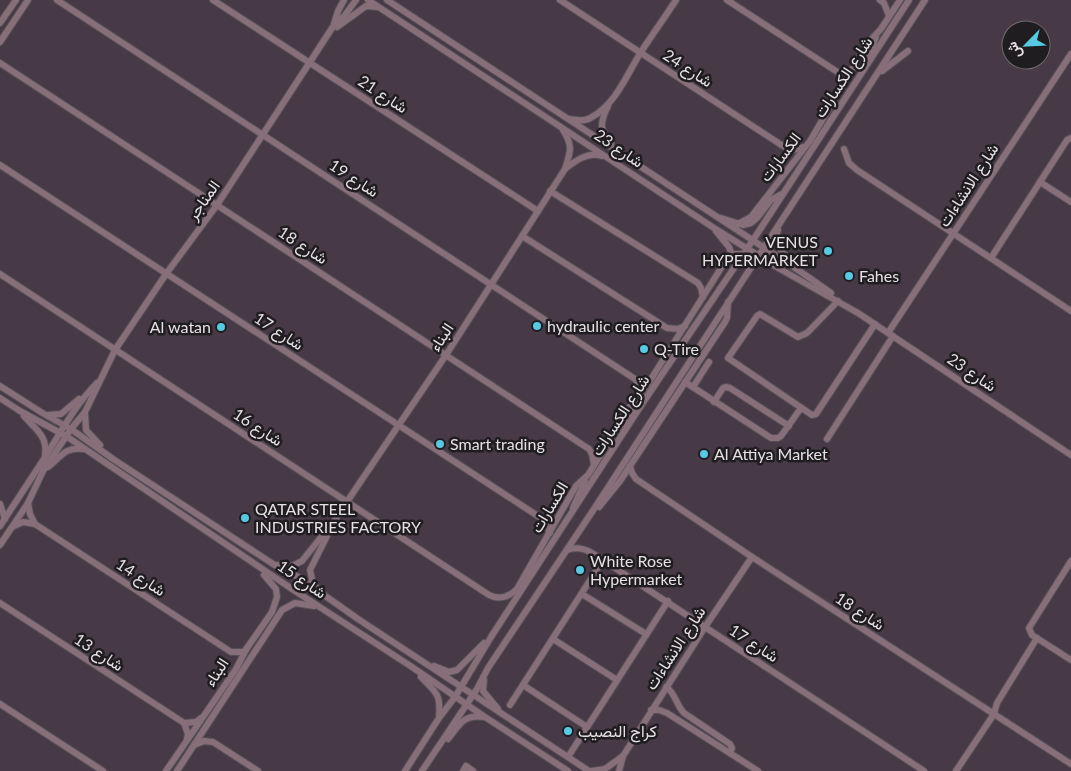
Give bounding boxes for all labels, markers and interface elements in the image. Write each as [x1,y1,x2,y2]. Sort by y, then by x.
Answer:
north arrow [1001,20,1051,70]
street label: شارع الكسارات [809,33,878,122]
text: ش [1002,39,1026,62]
street label: شارع 24 [658,45,716,93]
street label: شارع 21 [353,71,411,119]
street label: شارع 23 [590,124,647,173]
street label: الكسارات [755,129,806,186]
street label: شارع الانشاءات [934,139,1004,232]
street label: شارع 19 [324,155,382,203]
street label: المناجر [182,176,225,225]
street label: شارع 18 [273,222,331,270]
place label: VENUS HYPERMARKET [702,232,819,269]
marker: VENUS HYPERMARKET [822,245,834,257]
place label: Fahes [859,266,899,285]
marker: Fahes [843,270,855,282]
street label: شارع 17 [249,308,307,356]
place label: hydraulic center [547,316,660,335]
place label: Al watan [150,317,211,336]
street label: البناء [424,319,458,355]
marker: hydraulic center [531,320,543,332]
marker: Al watan [215,321,227,333]
place label: Q-Tire [654,339,699,358]
marker: Q-Tire [638,343,650,355]
street label: شارع 23 [943,348,1000,397]
street label: شارع الكسارات [586,371,655,460]
street label: شارع 16 [228,404,286,452]
place label: Smart trading [450,434,545,453]
marker: Smart trading [434,438,446,450]
place label: Al Attiya Market [714,444,828,463]
marker: Al Attiya Market [698,448,710,460]
street label: الكسارات [526,478,573,537]
place label: QATAR STEEL INDUSTRIES FACTORY [255,499,421,536]
marker: QATAR STEEL INDUSTRIES FACTORY [239,512,251,524]
place label: White Rose Hypermarket [590,551,683,588]
street label: شارع 14 [111,554,169,602]
street label: شارع 15 [273,555,330,604]
marker: White Rose Hypermarket [574,564,586,576]
street label: شارع 18 [830,588,888,636]
street label: شارع الانشاءات [641,602,711,695]
street label: شارع 17 [724,620,782,668]
street label: شارع 13 [69,629,127,677]
street label: البناء [199,654,233,690]
place label: كراج النصيب [578,721,657,743]
marker: كراج النصيب [562,725,574,737]

